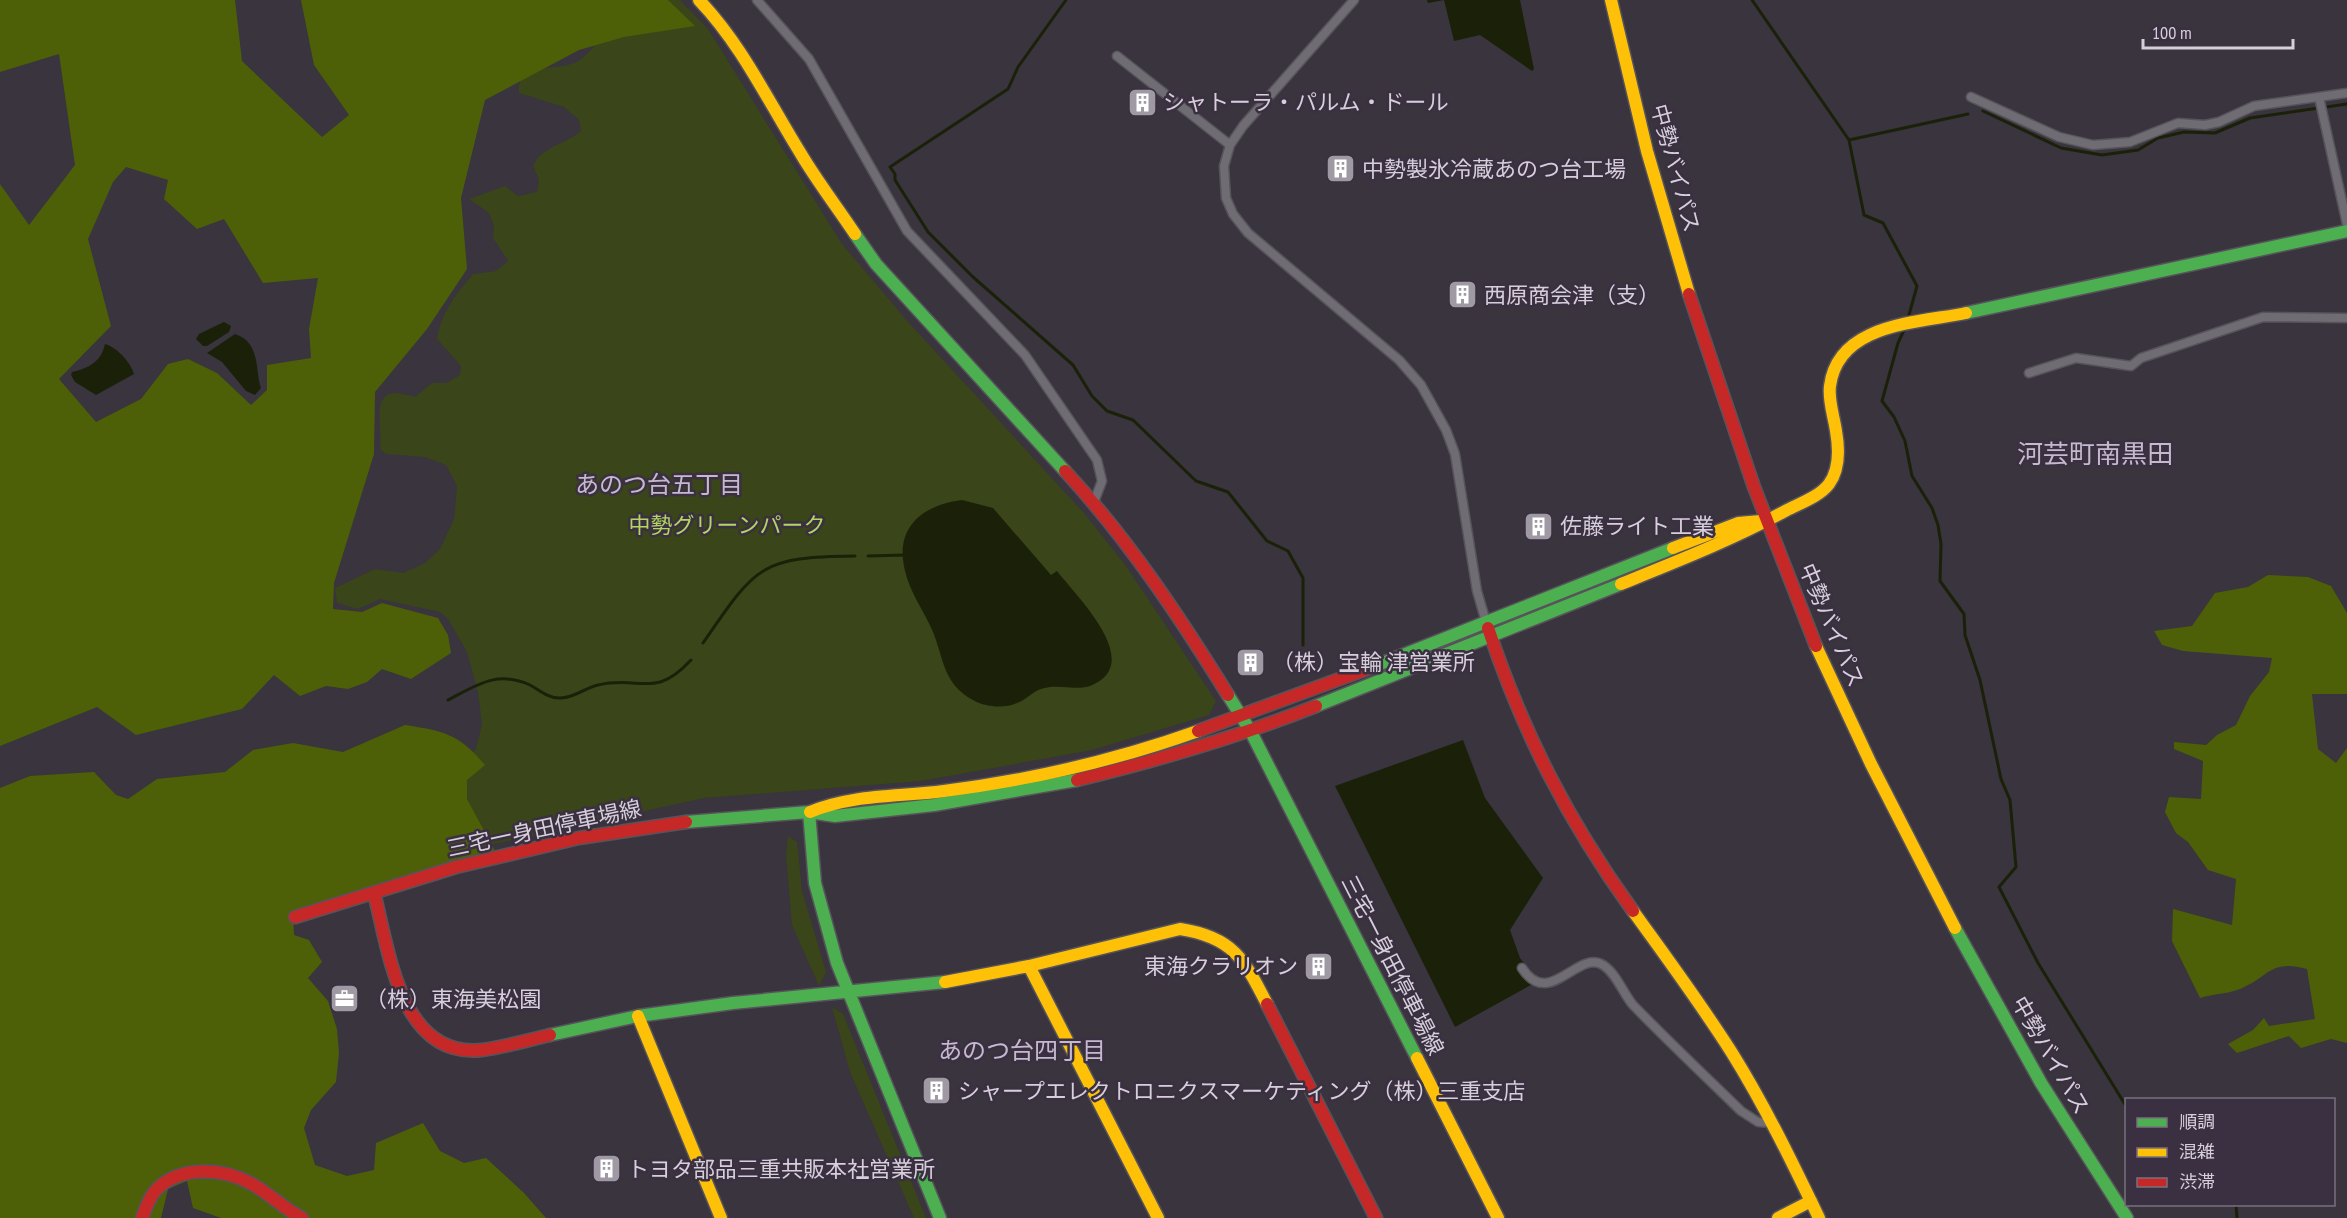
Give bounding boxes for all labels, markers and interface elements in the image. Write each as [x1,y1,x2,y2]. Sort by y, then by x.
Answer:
scale bar [2143,12,2293,50]
text: 100 m [2152,21,2192,44]
building icon: シャトーラ・パルム・ドール [1126,86,1158,118]
place label: シャトーラ・パルム・ドール [1163,88,1449,116]
street label: 中勢バイパス [1645,101,1707,235]
building icon: 中勢製氷冷蔵あのつ台工場 [1325,153,1357,185]
place label: 中勢製氷冷蔵あのつ台工場 [1362,155,1626,183]
building icon: 西原商会津（支） [1447,279,1479,311]
place label: 西原商会津（支） [1484,281,1660,309]
district label: 河芸町南黒田 [2017,437,2173,470]
district label: あのつ台五丁目 [575,469,743,500]
building icon: 佐藤ライト工業 [1523,510,1555,542]
park label: 中勢グリーンパーク [629,511,825,539]
place label: 佐藤ライト工業 [1560,512,1714,540]
street label: 中勢バイパス [1793,559,1871,691]
building icon: （株）宝輪 津営業所 [1235,646,1267,678]
place label: （株）宝輪 津営業所 [1272,648,1475,676]
street label: 三宅一身田停車場線 [444,794,644,862]
street label: 三宅一身田停車場線 [1336,870,1450,1060]
building icon: 東海クラリオン [1303,950,1335,982]
place label: 東海クラリオン [1144,952,1298,980]
office icon: （株）東海美松園 [328,983,360,1015]
place label: （株）東海美松園 [365,985,541,1013]
street label: 中勢バイパス [2006,991,2096,1119]
district label: あのつ台四丁目 [938,1035,1106,1066]
building icon: シャープエレクトロニクスマーケティング（株）三重支店 [921,1075,953,1107]
place label: シャープエレクトロニクスマーケティング（株）三重支店 [958,1077,1526,1105]
legend [2125,1098,2335,1206]
text: 順調 [2179,1110,2215,1133]
text: 混雑 [2179,1140,2215,1163]
building icon: トヨタ部品三重共販本社営業所 [590,1153,622,1185]
place label: トヨタ部品三重共販本社営業所 [627,1155,935,1183]
text: 渋滞 [2179,1170,2215,1193]

